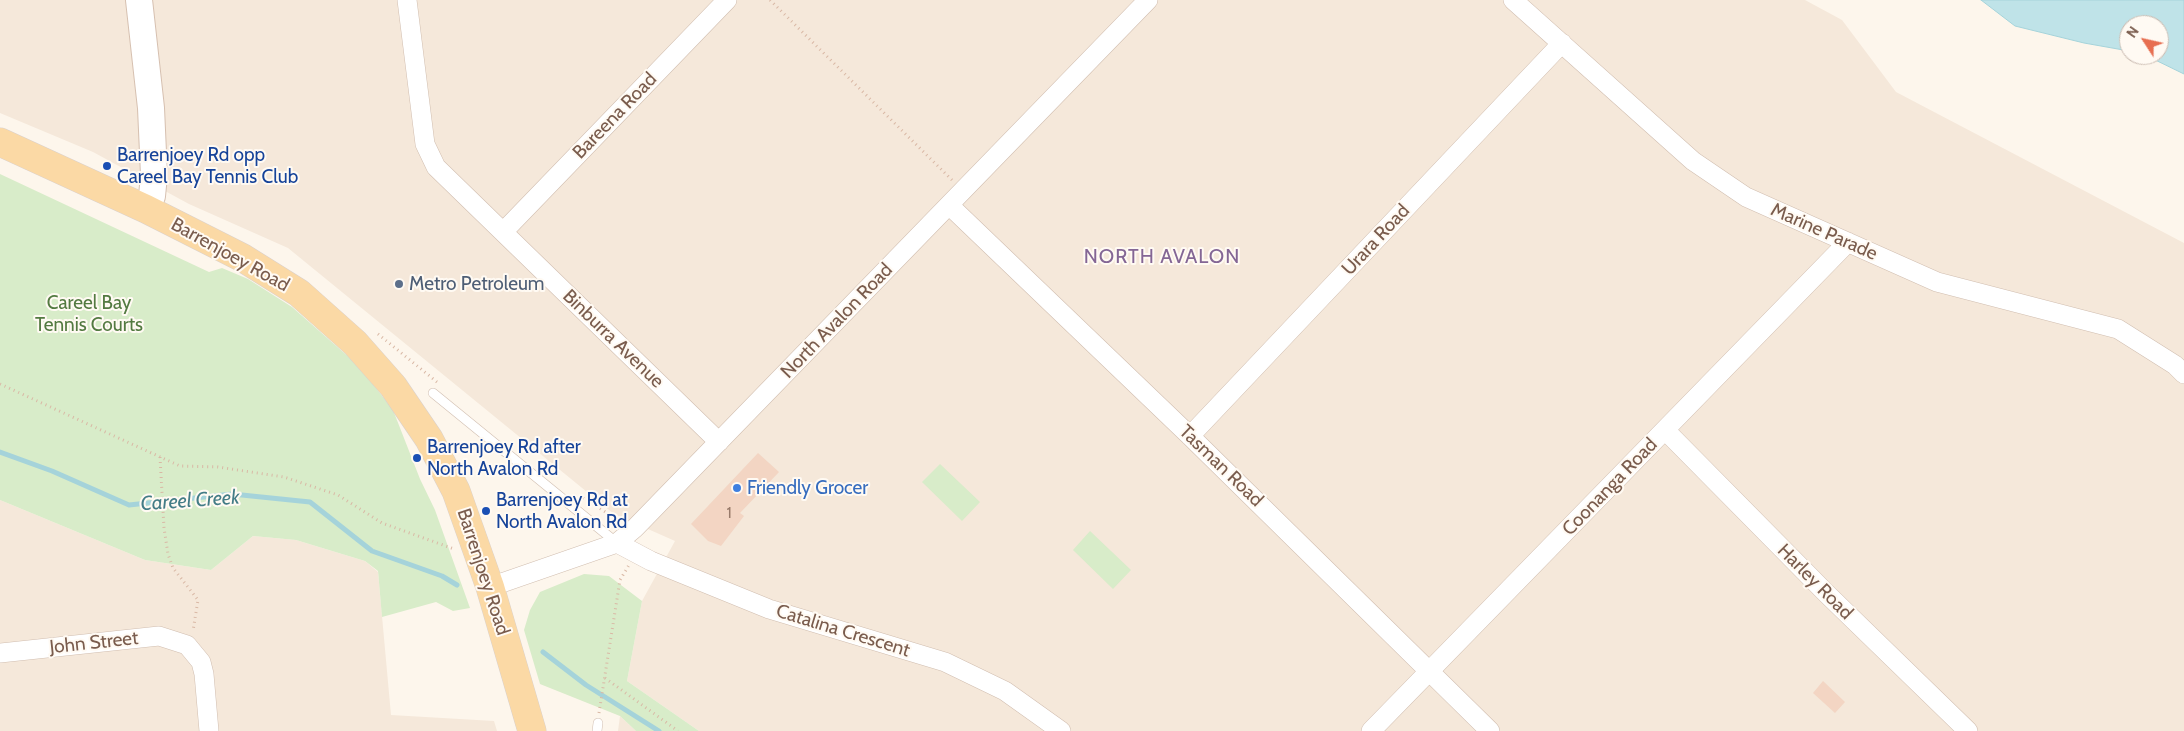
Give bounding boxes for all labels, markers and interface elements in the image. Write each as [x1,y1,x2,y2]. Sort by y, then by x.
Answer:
north arrow [2119,15,2169,65]
text: N [2122,23,2143,41]
street label: Bareena Road [568,68,662,164]
place label: Barrenjoey Rd opp Careel Bay Tennis Club [117,144,298,188]
marker: Barrenjoey Rd opp Careel Bay Tennis Club [101,160,113,172]
street label: Marine Parade [1767,198,1881,266]
street label: Urara Road [1337,200,1415,280]
street label: Barrenjoey Road [167,213,293,297]
district label: NORTH AVALON [1082,245,1242,269]
street label: North Avalon Road [776,259,898,383]
place label: Metro Petroleum [409,273,545,295]
marker: Metro Petroleum [393,278,405,290]
street label: Binburra Avenue [558,285,668,393]
park label: Careel Bay Tennis Courts [35,292,143,336]
street label: Tasman Road [1174,420,1268,512]
street label: Coonanga Road [1558,433,1662,541]
place label: Barrenjoey Rd after North Avalon Rd [427,436,581,480]
marker: Barrenjoey Rd after North Avalon Rd [411,452,423,464]
place label: Friendly Grocer [747,477,868,499]
marker: Friendly Grocer [731,482,743,494]
water label: Careel Creek [140,486,240,516]
place label: Barrenjoey Rd at North Avalon Rd [496,489,628,533]
house number: 1 [726,503,732,523]
marker: Barrenjoey Rd at North Avalon Rd [480,505,492,517]
street label: Barrenjoey Road [452,506,514,638]
street label: Harley Road [1772,539,1858,625]
street label: Catalina Crescent [773,600,913,662]
street label: John Street [49,627,139,659]

